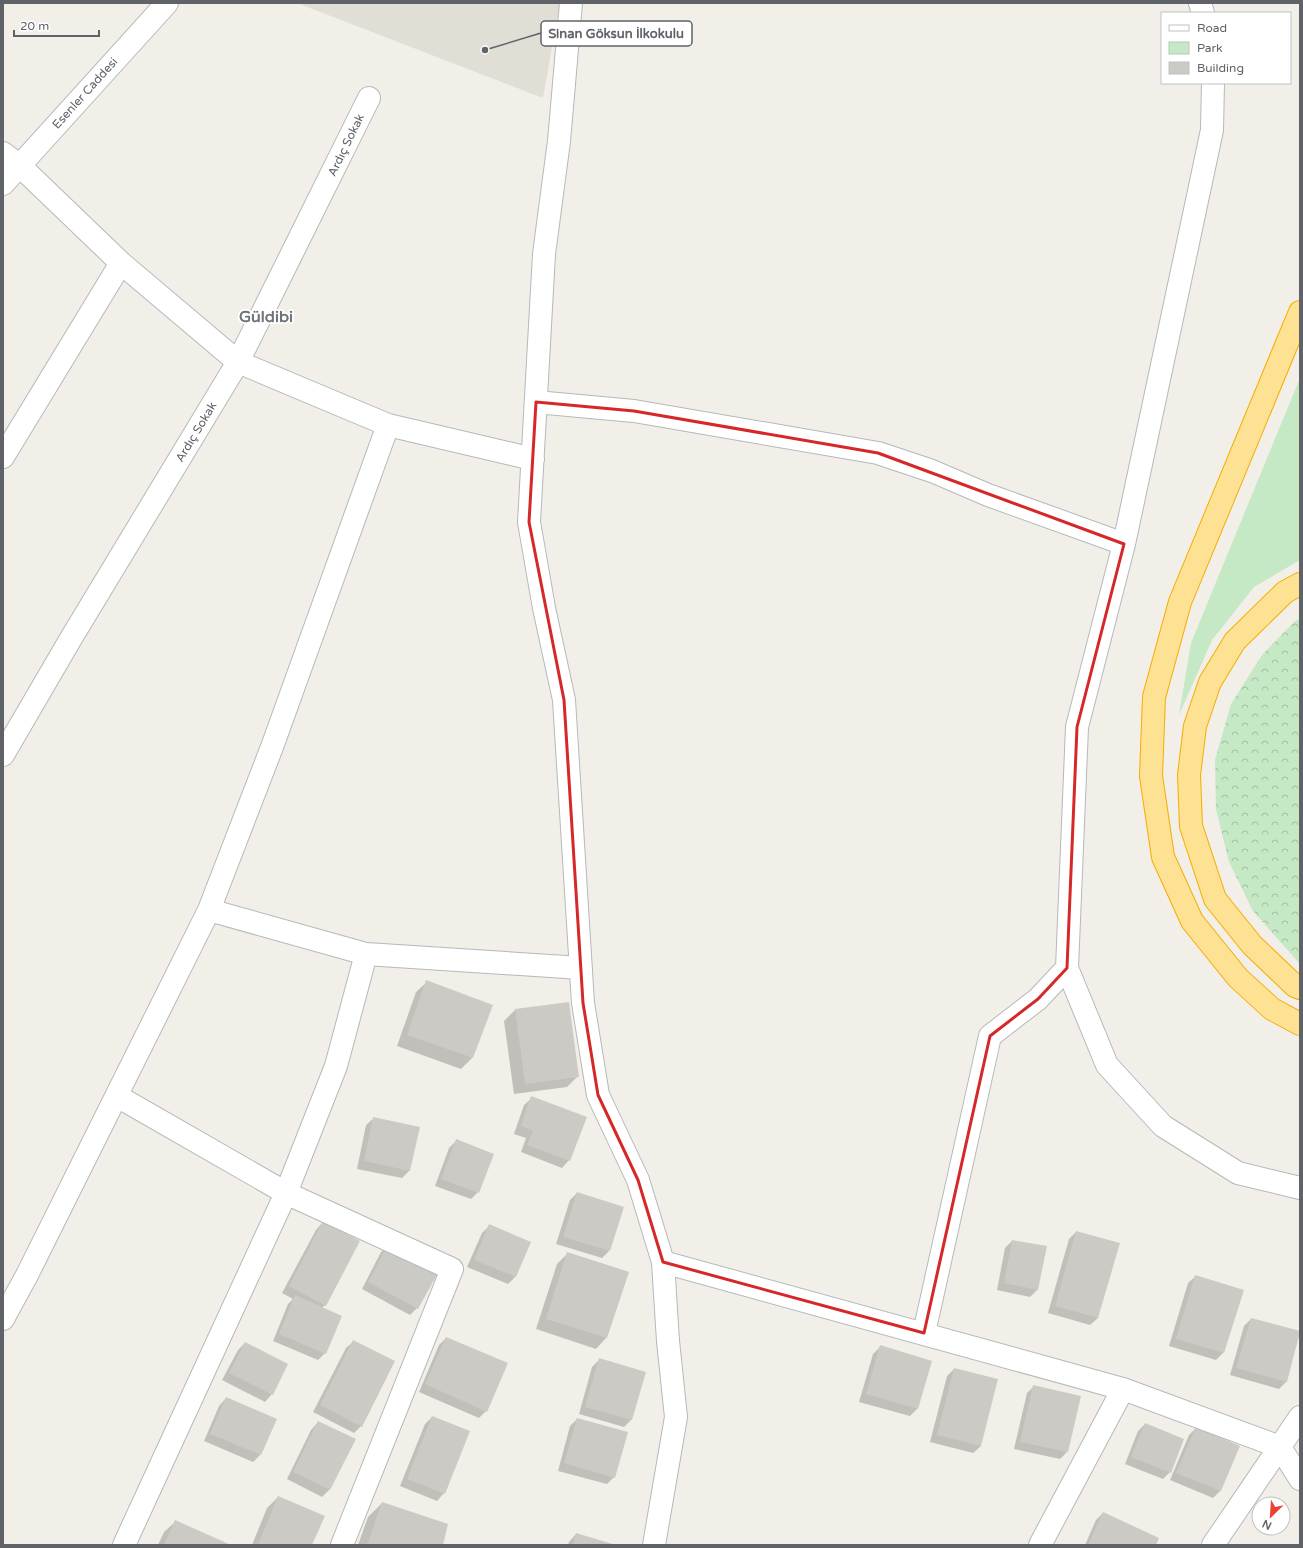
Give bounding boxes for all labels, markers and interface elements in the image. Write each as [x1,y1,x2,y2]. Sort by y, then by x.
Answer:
scale bar [14,12,99,38]
legend [1161,12,1291,84]
text: 20 m [20,19,49,33]
callout: Sinan Göksun İlkokulu [541,21,692,46]
text: Road [1197,21,1227,35]
text: Sinan Göksun İlkokulu [548,26,684,42]
text: Park [1197,41,1223,55]
street label: Esenler Caddesi [49,55,121,131]
text: Building [1197,61,1244,75]
street label: Ardıç Sokak [325,111,367,179]
district label: Güldibi [239,307,293,327]
street label: Ardıç Sokak [173,399,220,465]
north arrow [1251,1496,1291,1536]
text: N [1260,1517,1274,1532]

